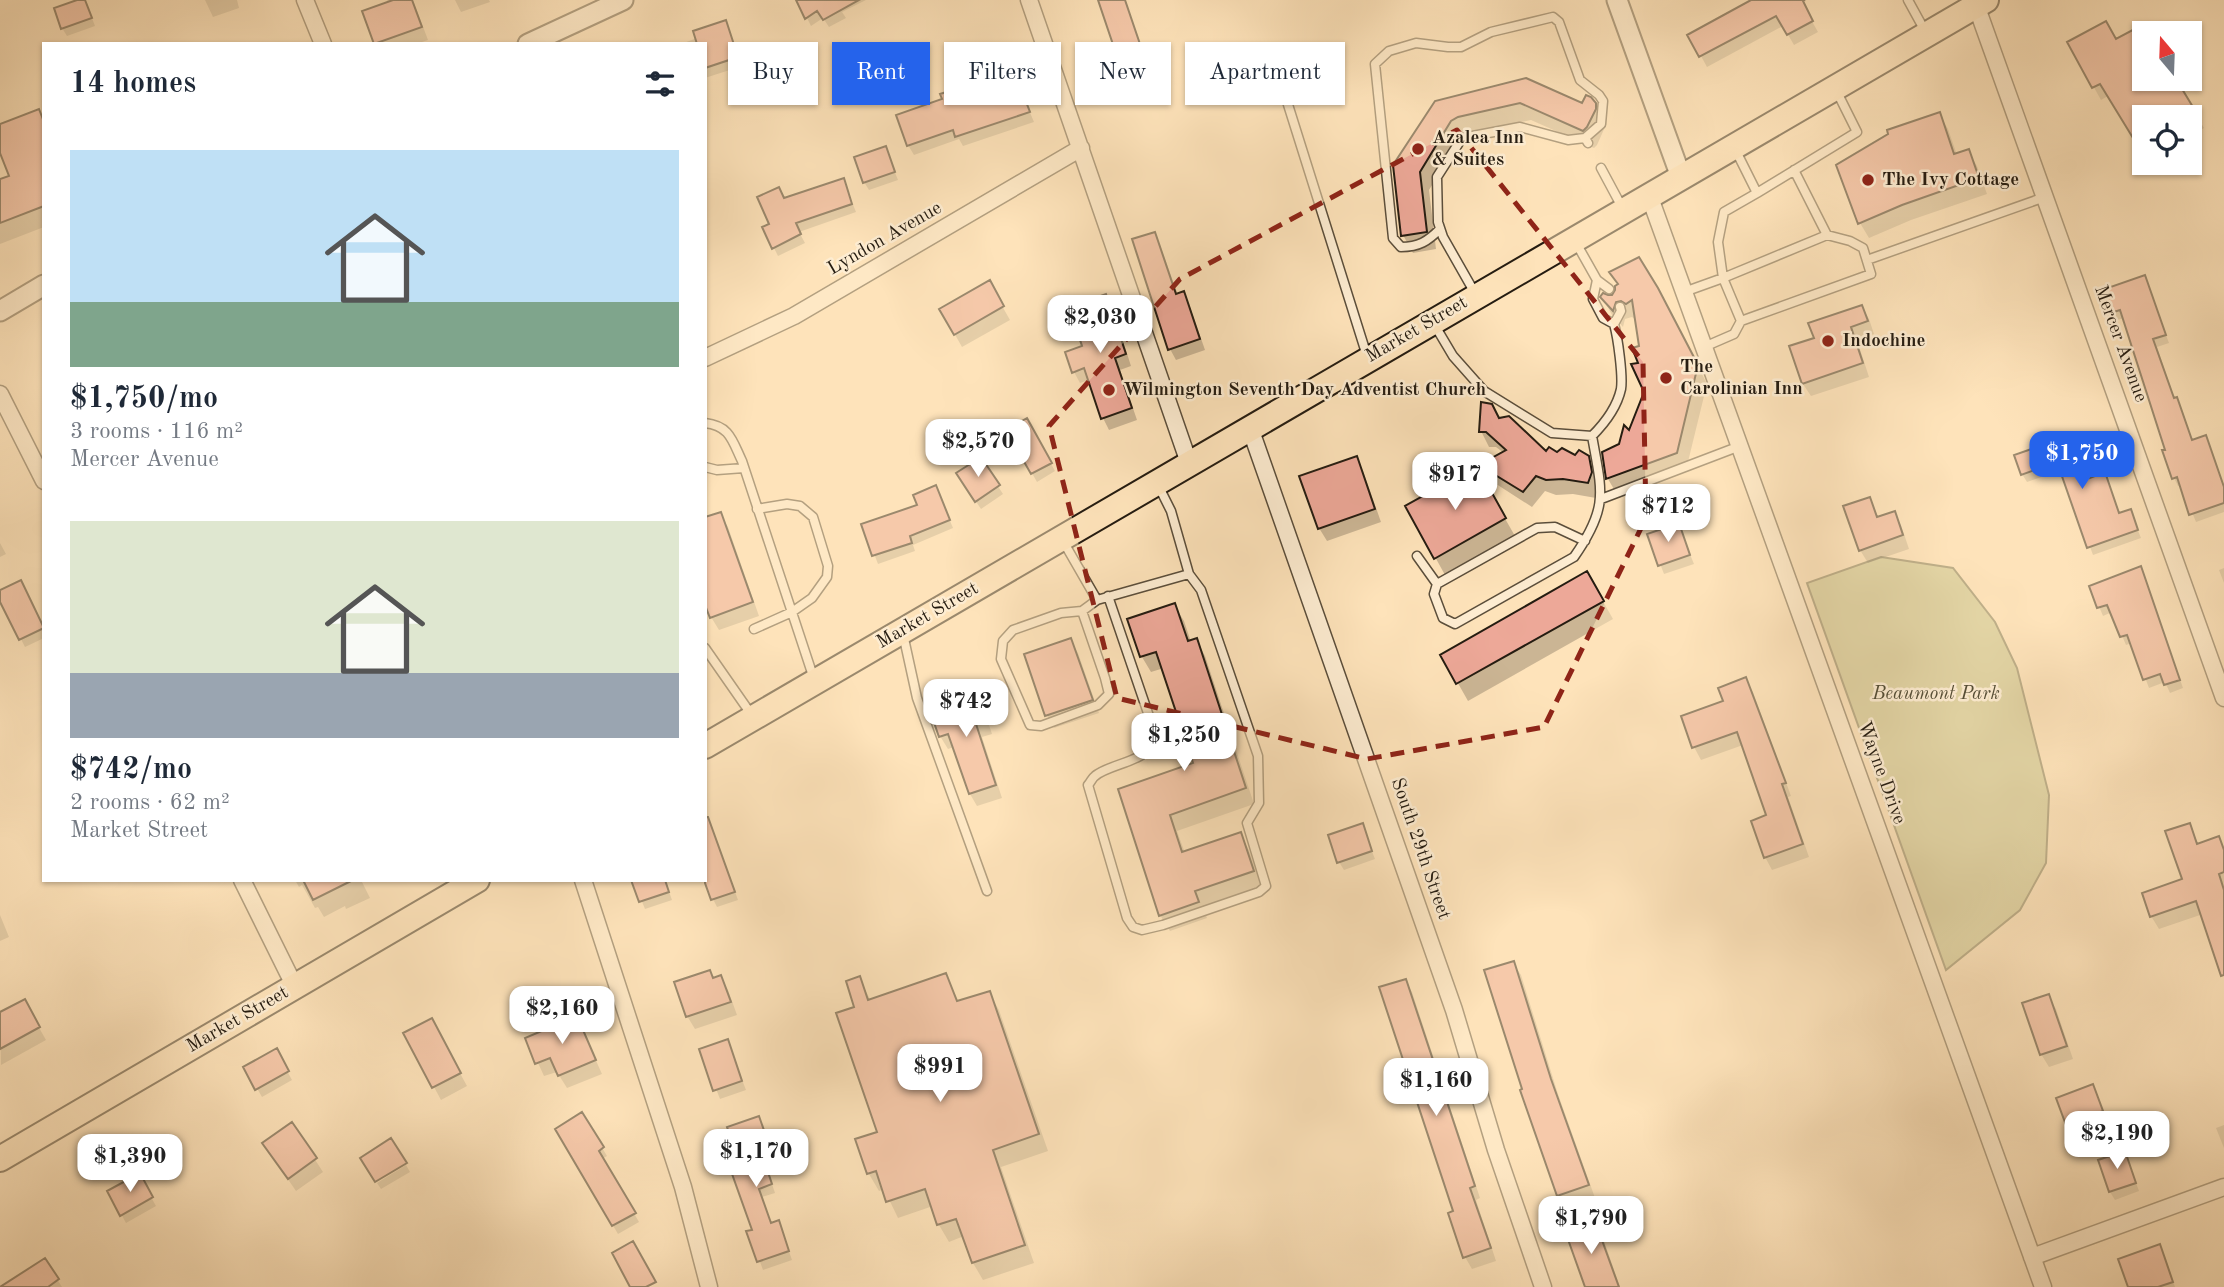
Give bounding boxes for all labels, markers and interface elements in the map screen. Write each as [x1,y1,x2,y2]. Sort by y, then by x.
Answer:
north arrow [2132,21,2202,91]
map controls [2132,21,2202,175]
chip: Buy [728,42,818,105]
chip: Rent [832,42,930,105]
chip: Filters [944,42,1061,105]
chip: New [1075,42,1171,105]
chip: Apartment [1185,42,1345,105]
icon: filters [641,65,679,103]
text: 14 homes [70,69,196,99]
button: locate [2132,105,2202,175]
place label: Azalea Inn & Suites [1432,129,1524,170]
marker: Azalea Inn & Suites [1410,141,1426,157]
place label: The Ivy Cottage [1882,171,2019,190]
marker: The Ivy Cottage [1860,172,1876,188]
icon: home [312,195,438,321]
street label: Lyndon Avenue [825,199,945,279]
street label: Mercer Avenue [2090,283,2150,405]
street label: Market Street [1363,293,1471,367]
pin: $2,030 [1043,296,1157,355]
text: $2,030 [1063,306,1137,329]
place label: Indochine [1842,332,1925,351]
marker: Indochine [1820,333,1836,349]
place label: The Carolinian Inn [1680,358,1803,399]
marker: The Carolinian Inn [1658,370,1674,386]
place label: Wilmington Seventh Day Adventist Church [1123,381,1487,400]
marker: Wilmington Seventh Day Adventist Church [1101,382,1117,398]
text: $1,750/mo [70,384,218,414]
text: 3 rooms · 116 m² [70,420,243,443]
pin: $2,570 [921,420,1035,479]
text: $2,570 [941,430,1015,453]
pin: $1,750 [2025,432,2139,491]
text: $1,750 [2045,442,2119,465]
text: Mercer Avenue [70,448,219,471]
pin: $917 [1414,452,1496,512]
text: $917 [1428,463,1482,486]
pin: $712 [1627,484,1709,544]
text: $712 [1641,495,1695,518]
icon: home [312,566,438,692]
street label: Market Street [874,579,982,653]
pin: $742 [925,680,1007,739]
park label: Beaumont Park [1871,685,2000,704]
text: $742 [939,690,993,713]
pin: $1,250 [1127,714,1241,773]
street label: Wayne Drive [1854,719,1908,827]
text: $1,250 [1147,724,1221,747]
text: $742/mo [70,755,192,785]
street label: South 29th Street [1387,776,1453,922]
text: 2 rooms · 62 m² [70,791,230,814]
text: Market Street [70,819,208,842]
street label: Market Street [184,983,292,1057]
pin: $2,160 [505,986,619,1046]
text: $2,160 [525,997,599,1020]
pin: $991 [899,1044,981,1104]
text: $991 [913,1055,967,1078]
pin: $1,160 [1379,1058,1493,1118]
text: $1,160 [1399,1069,1473,1092]
pin: $2,190 [2060,1112,2174,1171]
text: $2,190 [2080,1122,2154,1145]
pin: $1,170 [699,1130,813,1189]
pin: $1,390 [73,1134,187,1194]
text: $1,170 [719,1140,793,1163]
text: $1,390 [93,1145,167,1168]
pin: $1,790 [1534,1196,1648,1256]
text: $1,790 [1554,1207,1628,1230]

